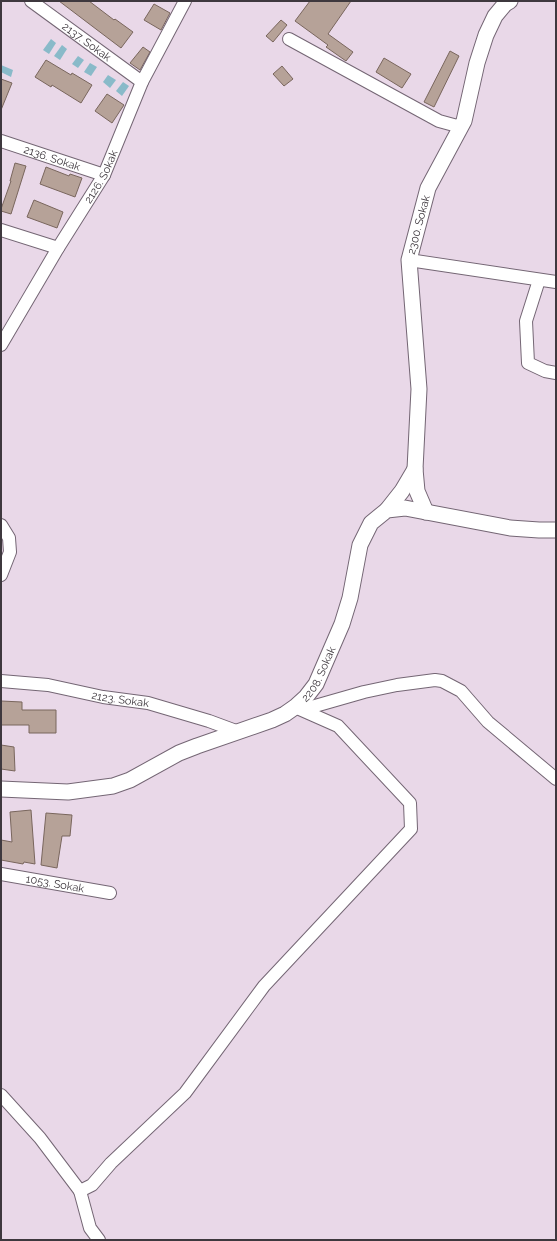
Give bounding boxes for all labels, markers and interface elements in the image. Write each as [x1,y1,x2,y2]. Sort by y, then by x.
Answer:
street label: 2137. Sokak [59,20,114,64]
street label: 2136. Sokak [22,143,82,174]
street label: 2126. Sokak [82,148,121,206]
street label: 2300. Sokak [405,194,433,256]
street label: 2208. Sokak [299,644,339,705]
street label: 2123. Sokak [90,689,150,710]
street label: 1053. Sokak [25,872,85,895]

